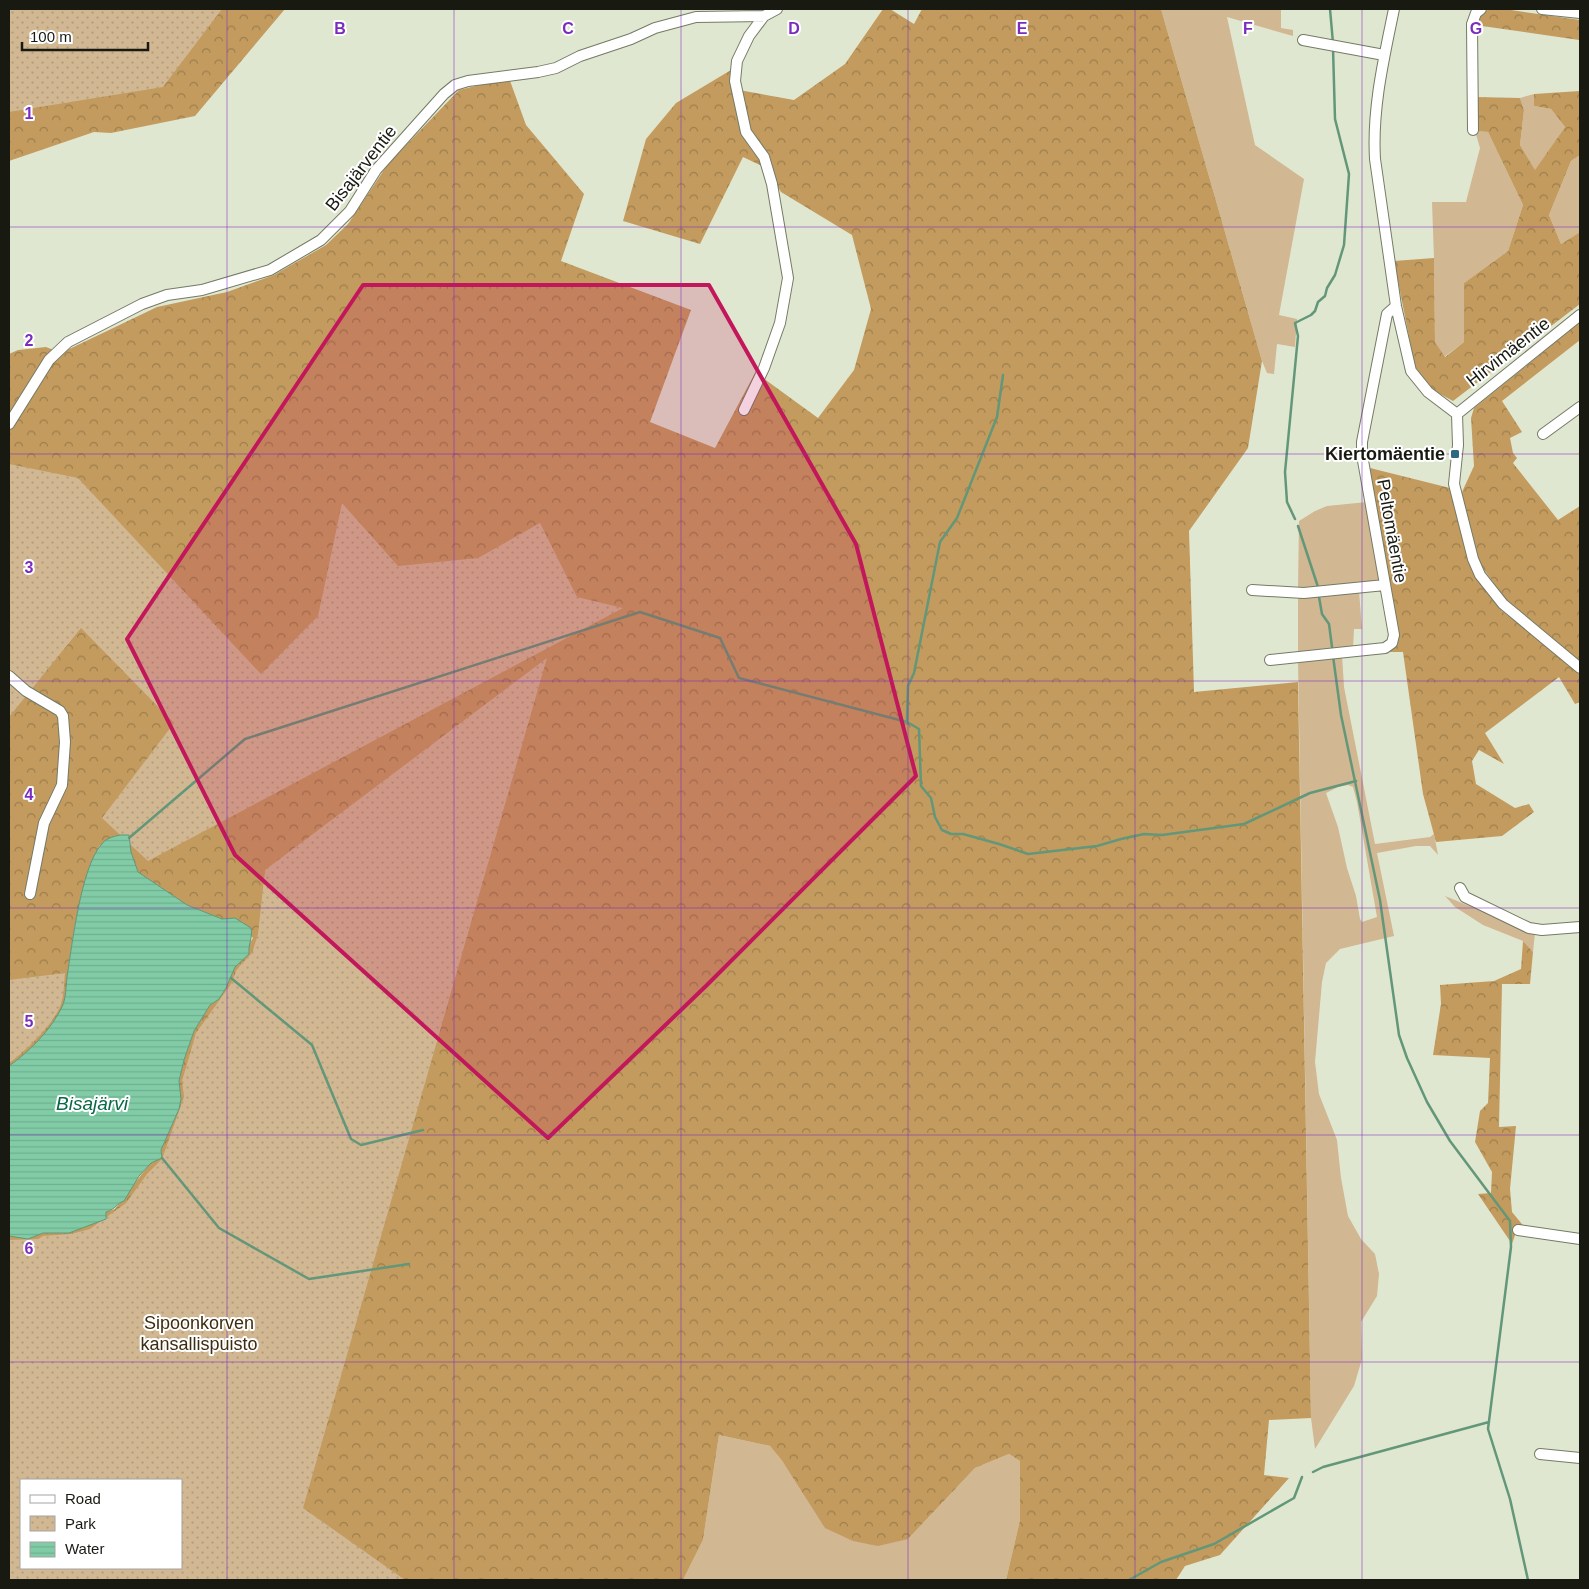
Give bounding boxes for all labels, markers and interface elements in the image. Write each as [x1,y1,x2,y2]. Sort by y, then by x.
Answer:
scale bar [22,20,149,52]
text: B [334,20,346,37]
text: C [562,20,574,37]
text: D [788,20,800,37]
text: E [1017,20,1028,37]
text: F [1243,20,1253,37]
text: G [1470,20,1482,37]
text: 100 m [30,28,72,45]
text: 1 [25,105,34,122]
street label: Bisajärventie [321,121,401,215]
street label: Hirvimäentie [1462,313,1554,391]
text: 2 [25,332,34,349]
place label: Kiertomäentie [1325,444,1445,464]
marker: Kiertomäentie [1449,448,1461,460]
street label: Peltomäentie [1373,478,1411,584]
text: 3 [25,559,34,576]
text: 4 [25,786,34,803]
text: 5 [25,1013,34,1030]
water label: Bisajärvi [56,1093,129,1114]
text: 6 [25,1240,34,1257]
park label: Sipoonkorven kansallispuisto [140,1313,258,1354]
legend [20,1479,182,1569]
text: Road [65,1490,101,1507]
text: Park [65,1515,96,1532]
text: Water [65,1540,104,1557]

